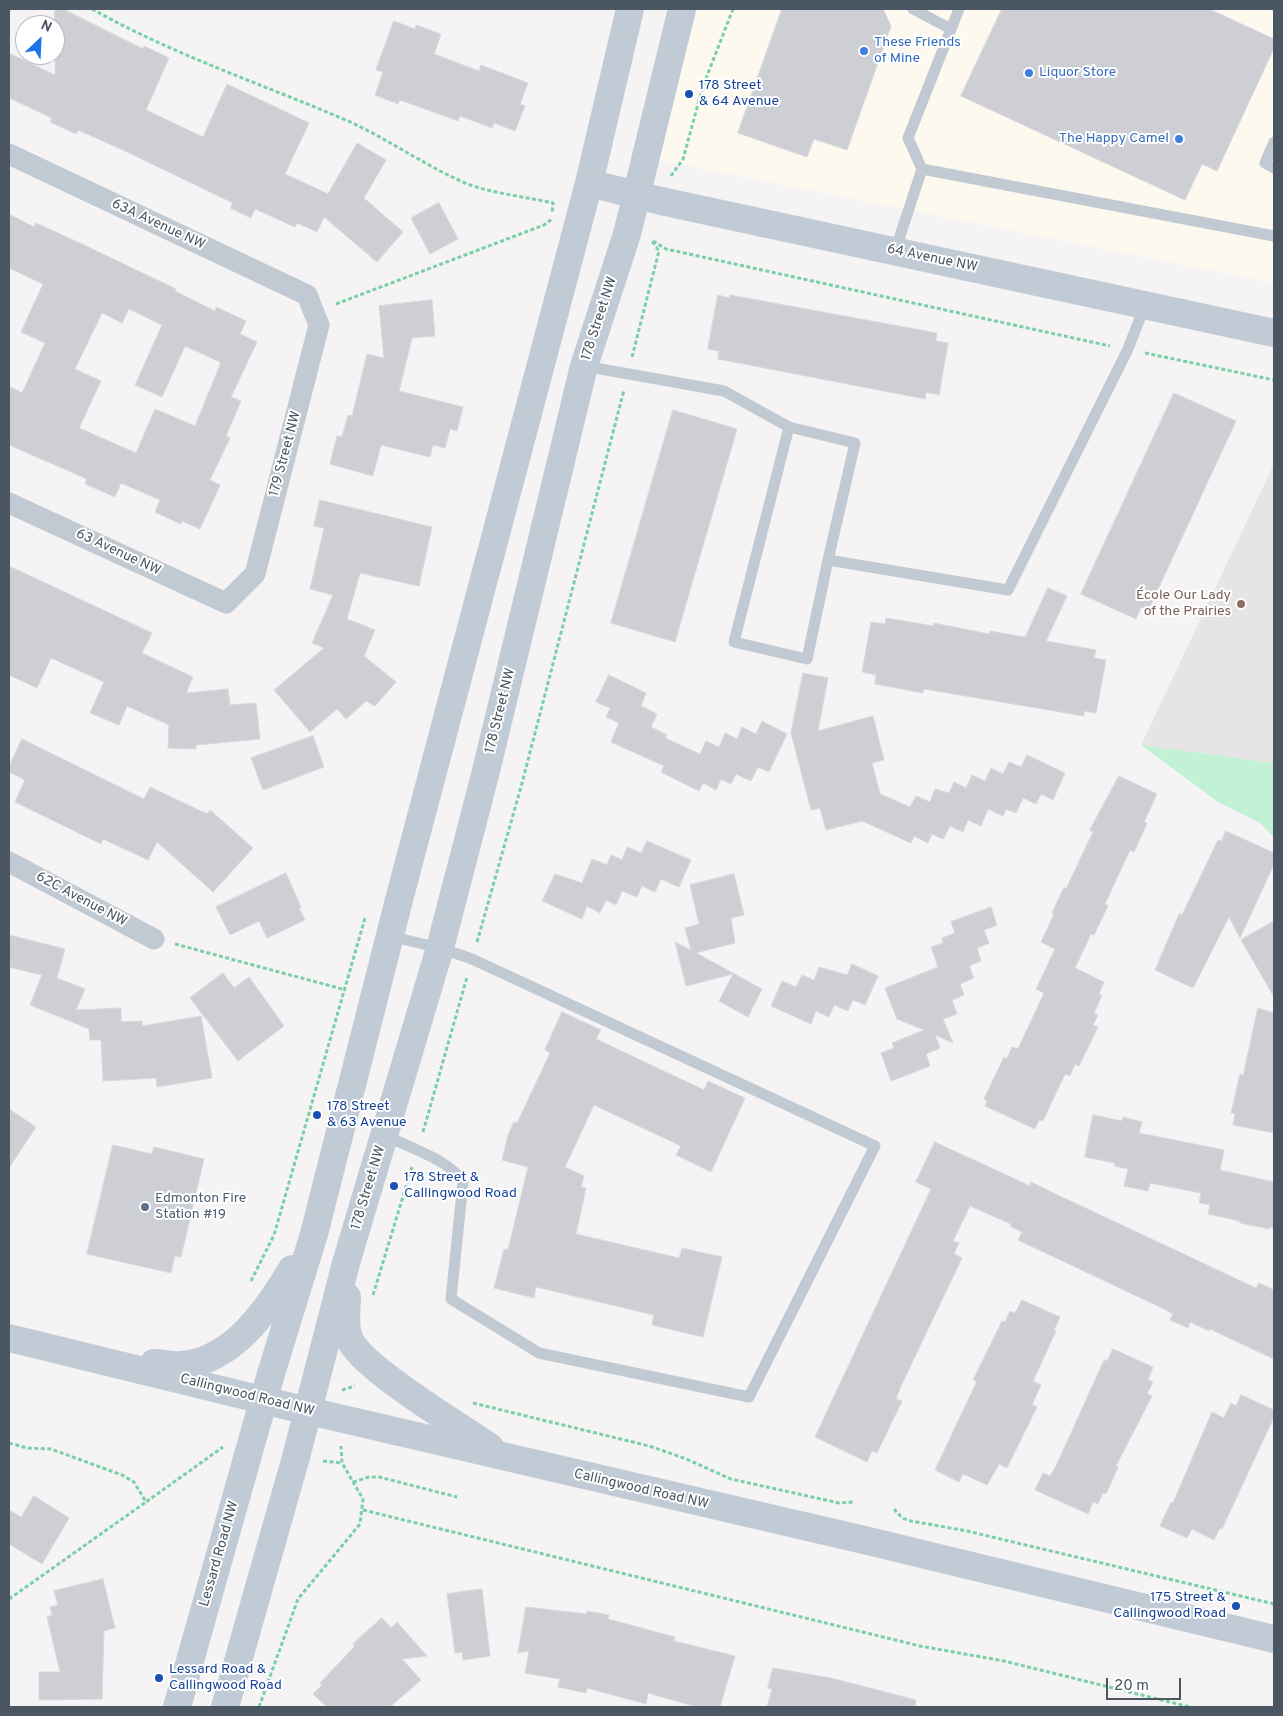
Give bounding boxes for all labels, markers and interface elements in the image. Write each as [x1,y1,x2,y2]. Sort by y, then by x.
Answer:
north arrow [15,15,65,65]
text: N [38,17,54,37]
place label: These Friends of Mine [874,35,961,68]
marker: These Friends of Mine [858,45,870,57]
place label: Liquor Store [1039,65,1116,81]
marker: Liquor Store [1023,67,1035,79]
place label: 178 Street & 64 Avenue [699,78,779,110]
marker: 178 Street & 64 Avenue [683,88,695,100]
place label: The Happy Camel [1059,131,1169,147]
marker: The Happy Camel [1173,133,1185,145]
street label: 63A Avenue NW [109,196,207,254]
street label: 64 Avenue NW [885,241,979,277]
street label: 178 Street NW [579,275,621,363]
street label: 179 Street NW [267,410,305,498]
street label: 63 Avenue NW [73,526,163,580]
place label: École Our Lady of the Prairies [1136,588,1231,620]
marker: École Our Lady of the Prairies [1235,598,1247,610]
street label: 178 Street NW [482,667,520,755]
street label: 62C Avenue NW [33,869,129,931]
place label: 178 Street & 63 Avenue [327,1099,407,1132]
marker: 178 Street & 63 Avenue [311,1109,323,1121]
street label: 178 Street NW [348,1144,390,1232]
place label: 178 Street & Callingwood Road [404,1170,517,1202]
marker: 178 Street & Callingwood Road [388,1180,400,1192]
place label: Edmonton Fire Station #19 [155,1191,246,1224]
marker: Edmonton Fire Station #19 [139,1201,151,1213]
street label: Callingwood Road NW [178,1371,316,1421]
street label: Callingwood Road NW [572,1466,710,1514]
street label: Lessard Road NW [197,1499,243,1609]
place label: 175 Street & Callingwood Road [1113,1590,1226,1622]
marker: 175 Street & Callingwood Road [1230,1600,1242,1612]
place label: Lessard Road & Callingwood Road [169,1662,282,1694]
scale bar [1108,1668,1183,1700]
marker: Lessard Road & Callingwood Road [153,1672,165,1684]
text: 20 m [1114,1677,1149,1696]

